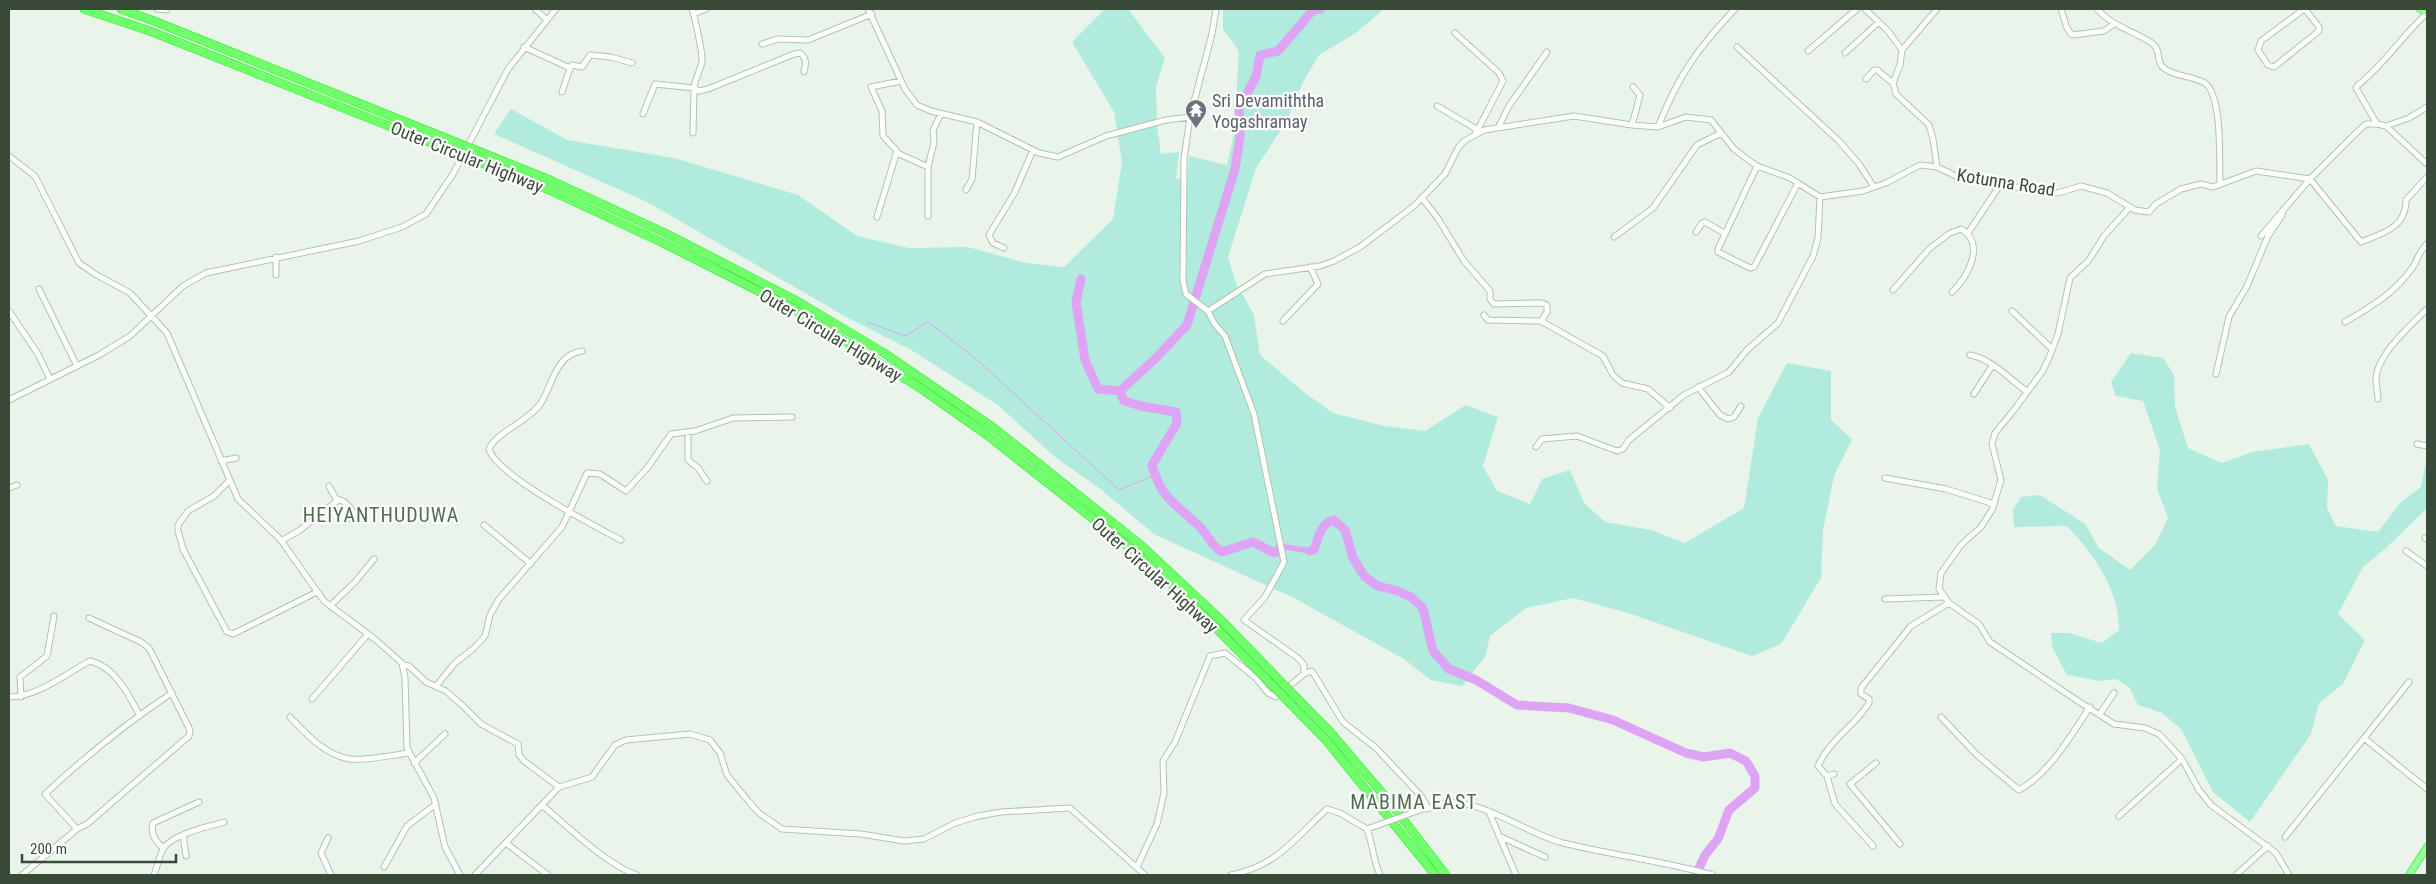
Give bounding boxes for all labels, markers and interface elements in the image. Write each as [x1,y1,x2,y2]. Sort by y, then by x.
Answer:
place label: Sri Devamiththa Yogashramay [1212,90,1324,132]
temple icon: Sri Devamiththa Yogashramay [1184,98,1208,129]
street label: Outer Circular Highway [388,117,547,197]
street label: Kotunna Road [1955,164,2057,200]
street label: Outer Circular Highway [756,284,906,386]
district label: HEIYANTHUDUWA [303,503,459,527]
street label: Outer Circular Highway [1088,513,1223,638]
district label: MABIMA EAST [1350,790,1478,814]
scale bar [22,832,176,864]
text: 200 m [30,840,67,858]

